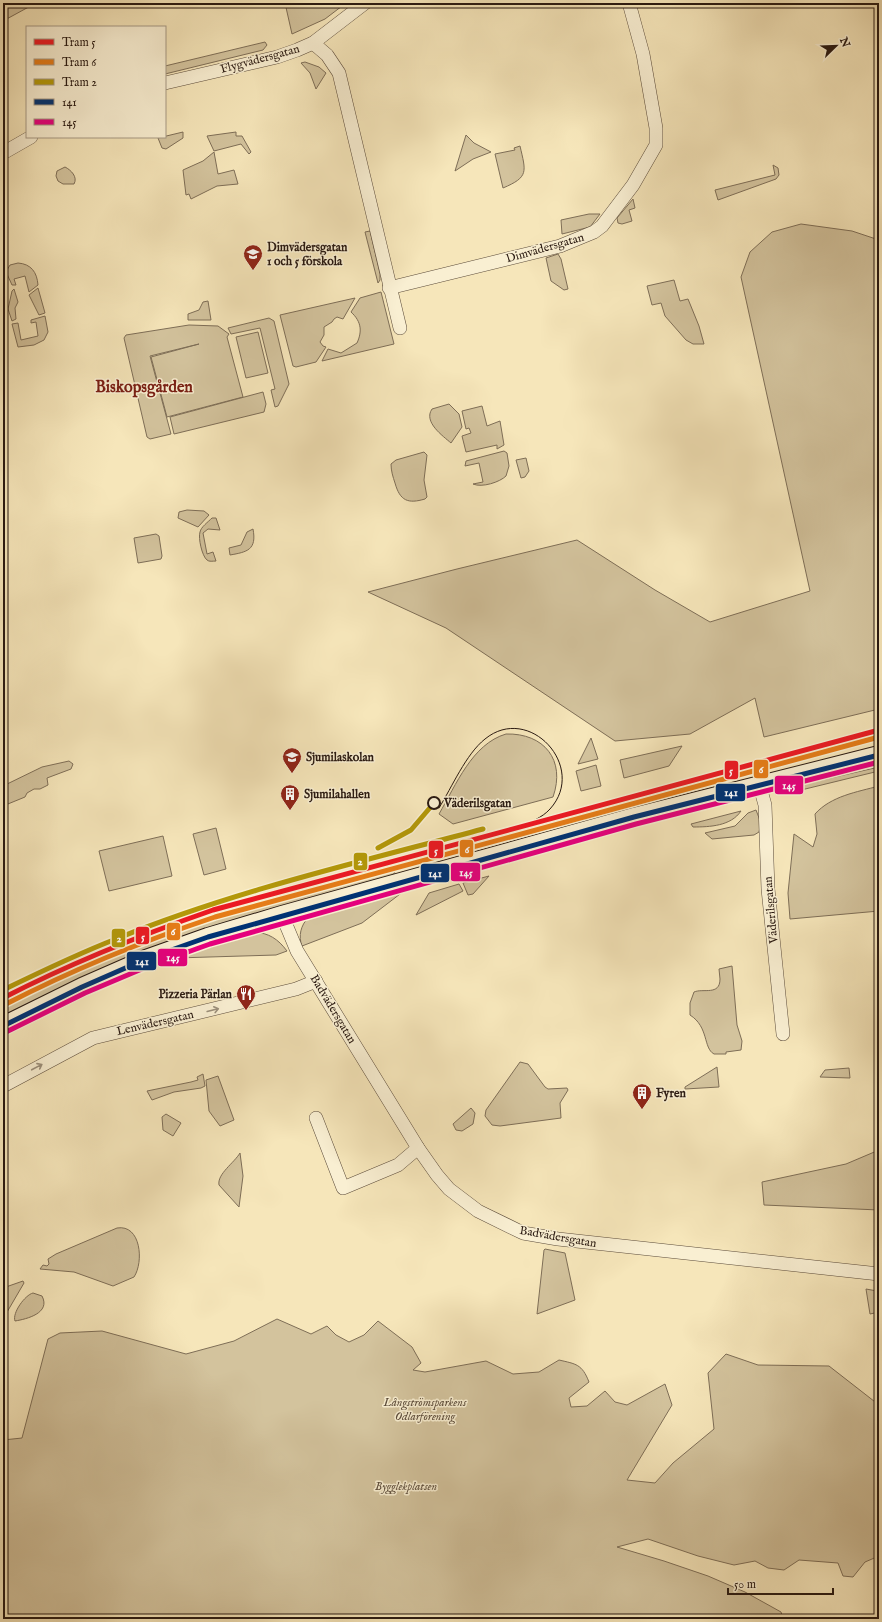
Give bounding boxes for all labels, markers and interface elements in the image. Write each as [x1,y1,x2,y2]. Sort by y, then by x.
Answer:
legend [26,26,166,138]
north arrow [816,26,856,66]
text: N [836,34,853,50]
text: Tram 5 [62,35,96,50]
street label: Flygvädersgatan [219,41,302,77]
text: Tram 6 [62,55,97,70]
text: Tram 2 [62,75,97,90]
text: 141 [62,95,77,110]
text: 145 [62,115,77,130]
street label: Dimvädersgatan [504,230,586,266]
place label: Dimvädersgatan 1 och 5 förskola [267,240,348,269]
school or university icon: Dimvädersgatan 1 och 5 förskola [242,243,264,271]
district label: Biskopsgården [95,378,193,398]
school or university icon: Sjumilaskolan [281,746,303,774]
place label: Sjumilaskolan [306,750,375,766]
line badge: 6 [753,759,769,779]
line badge: 5 [724,760,739,780]
text: 6 [759,763,765,777]
text: 5 [729,764,733,778]
line badge: 145 [774,775,804,795]
text: 145 [782,779,796,793]
building icon: Sjumilahallen [279,783,301,811]
line badge: 141 [715,783,746,802]
text: 141 [724,786,738,800]
place label: Sjumilahallen [304,787,371,803]
marker: Väderilsgatan [427,796,441,810]
place label: Väderilsgatan [443,796,512,812]
line badge: 6 [459,839,474,858]
line badge: 5 [428,840,444,859]
text: 6 [465,843,471,857]
text: 5 [434,844,438,858]
line badge: 2 [353,852,368,871]
text: 2 [357,855,363,869]
line badge: 145 [450,862,481,882]
line badge: 141 [420,863,450,883]
text: 145 [459,866,473,880]
text: 141 [428,867,442,881]
street label: Väderilsgatan [761,875,781,945]
line badge: 6 [166,922,181,941]
text: 6 [171,925,177,939]
line badge: 5 [135,926,150,945]
line badge: 2 [111,928,126,948]
text: 5 [141,930,145,944]
text: 2 [116,932,122,946]
line badge: 145 [157,948,188,967]
line badge: 141 [126,951,157,971]
text: 145 [166,951,180,965]
text: 141 [135,955,149,969]
street label: Badvädersgatan [307,972,360,1047]
restaurant icon: Pizzeria Pärlan [235,983,257,1011]
place label: Pizzeria Pärlan [158,987,233,1002]
one-way arrow [206,1005,219,1013]
street label: Lenvädersgatan [115,1007,196,1039]
one-way arrow [31,1063,43,1071]
building icon: Fyren [631,1082,653,1110]
place label: Fyren [656,1086,686,1102]
street label: Badvädersgatan [518,1223,598,1251]
park label: Långströmsparkens Odlarförening [383,1395,467,1425]
park label: Bygglekplatsen [375,1479,438,1495]
scale bar [728,1570,833,1596]
text: 50 m [734,1577,756,1592]

